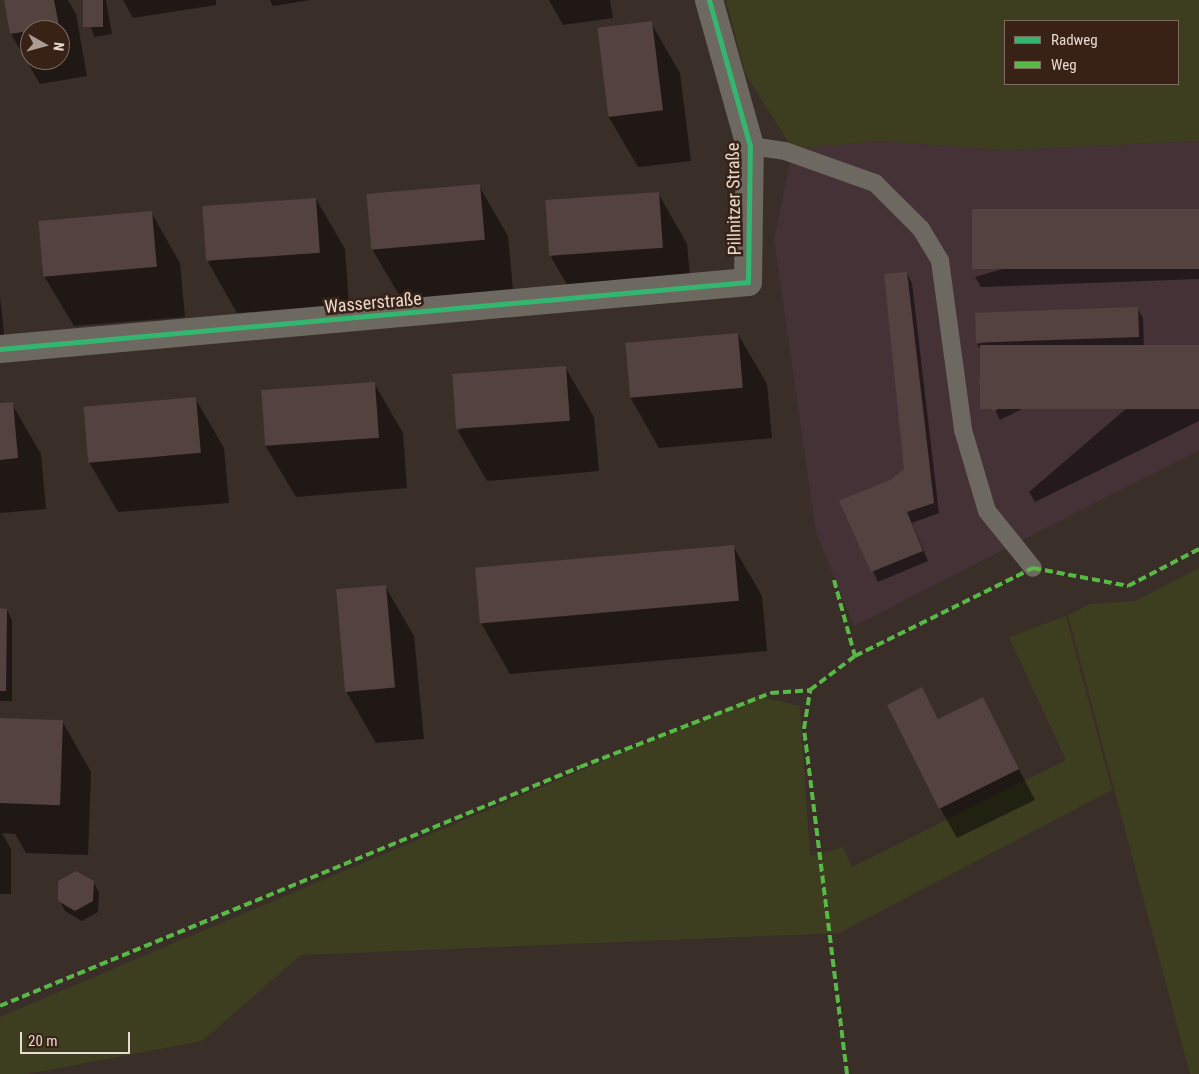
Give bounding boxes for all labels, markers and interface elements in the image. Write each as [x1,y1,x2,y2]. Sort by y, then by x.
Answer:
north arrow [20,20,70,70]
legend [1004,20,1179,85]
text: Radweg [1051,31,1098,49]
text: N [50,41,67,52]
text: Weg [1051,56,1077,74]
street label: Pillnitzer Straße [722,143,746,255]
street label: Wasserstraße [323,288,423,318]
scale bar [22,1022,132,1054]
text: 20 m [28,1032,58,1050]

